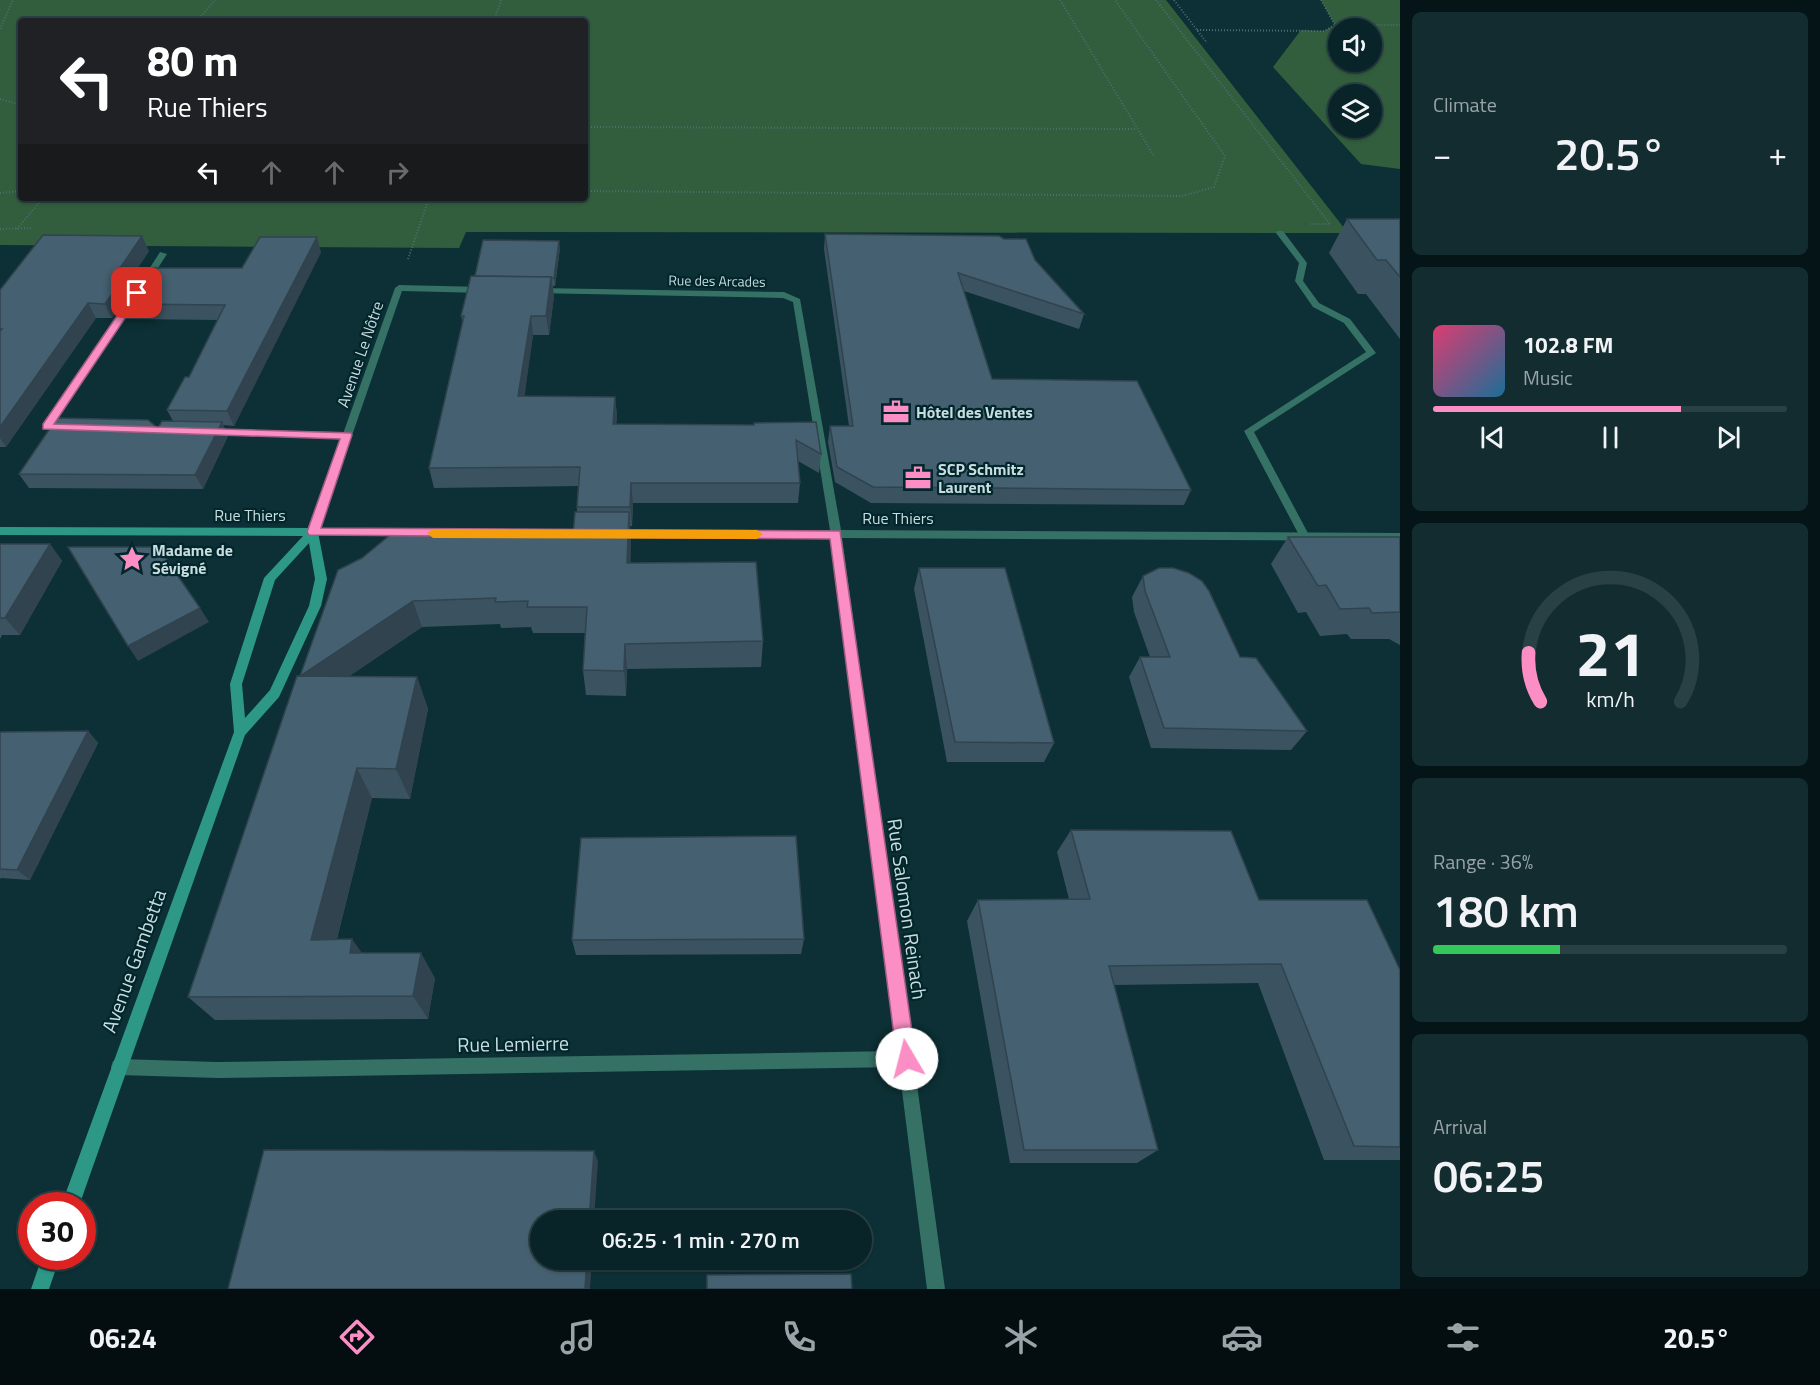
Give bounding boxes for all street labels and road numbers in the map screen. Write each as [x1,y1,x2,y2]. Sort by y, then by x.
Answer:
street label: Rue des Arcades [668,269,766,292]
street label: Avenue Le Nôtre [331,298,389,410]
street label: Rue Thiers [214,503,286,527]
street label: Rue Thiers [862,506,934,530]
street label: Rue Salomon Reinach [879,816,936,1002]
street label: Avenue Gambetta [93,885,174,1037]
street label: Rue Lemierre [457,1027,569,1060]

